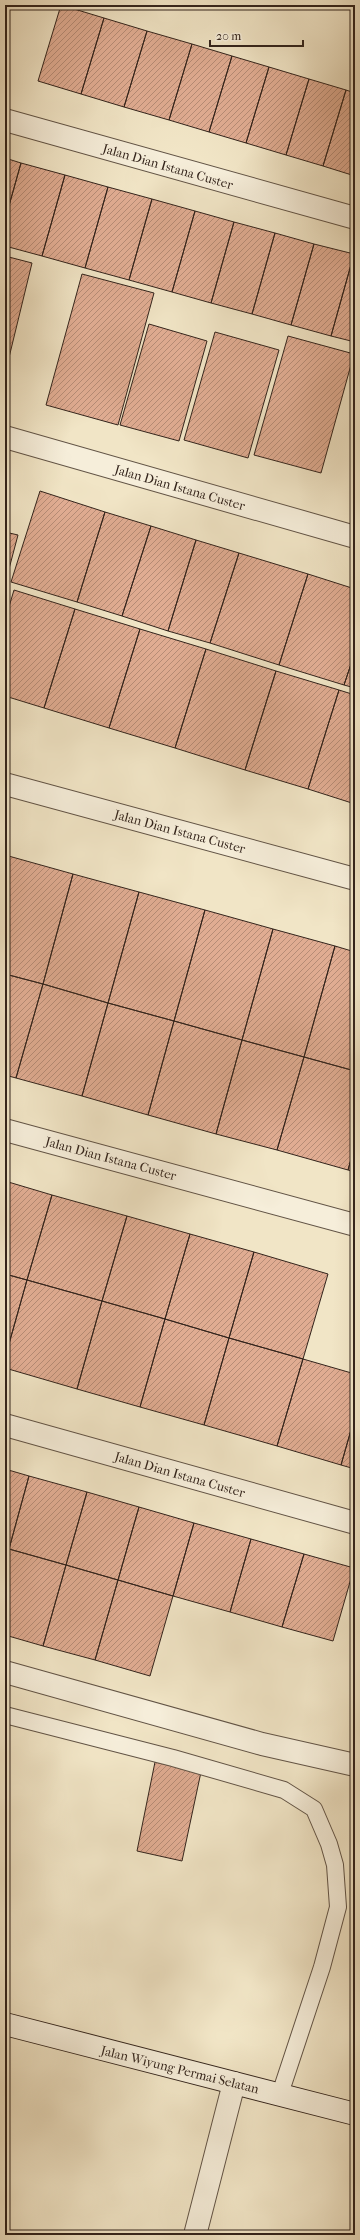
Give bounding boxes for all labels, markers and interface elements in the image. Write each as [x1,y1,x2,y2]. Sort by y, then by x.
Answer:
scale bar [210,22,303,48]
text: 20 m [216,29,241,43]
street label: Jalan Dian Istana Custer [100,140,235,192]
street label: Jalan Dian Istana Custer [112,461,247,513]
street label: Jalan Dian Istana Custer [112,807,247,856]
street label: Jalan Dian Istana Custer [43,1134,178,1183]
street label: Jalan Dian Istana Custer [112,1448,247,1500]
street label: Jalan Wiyung Permai Selatan [98,2042,261,2097]

